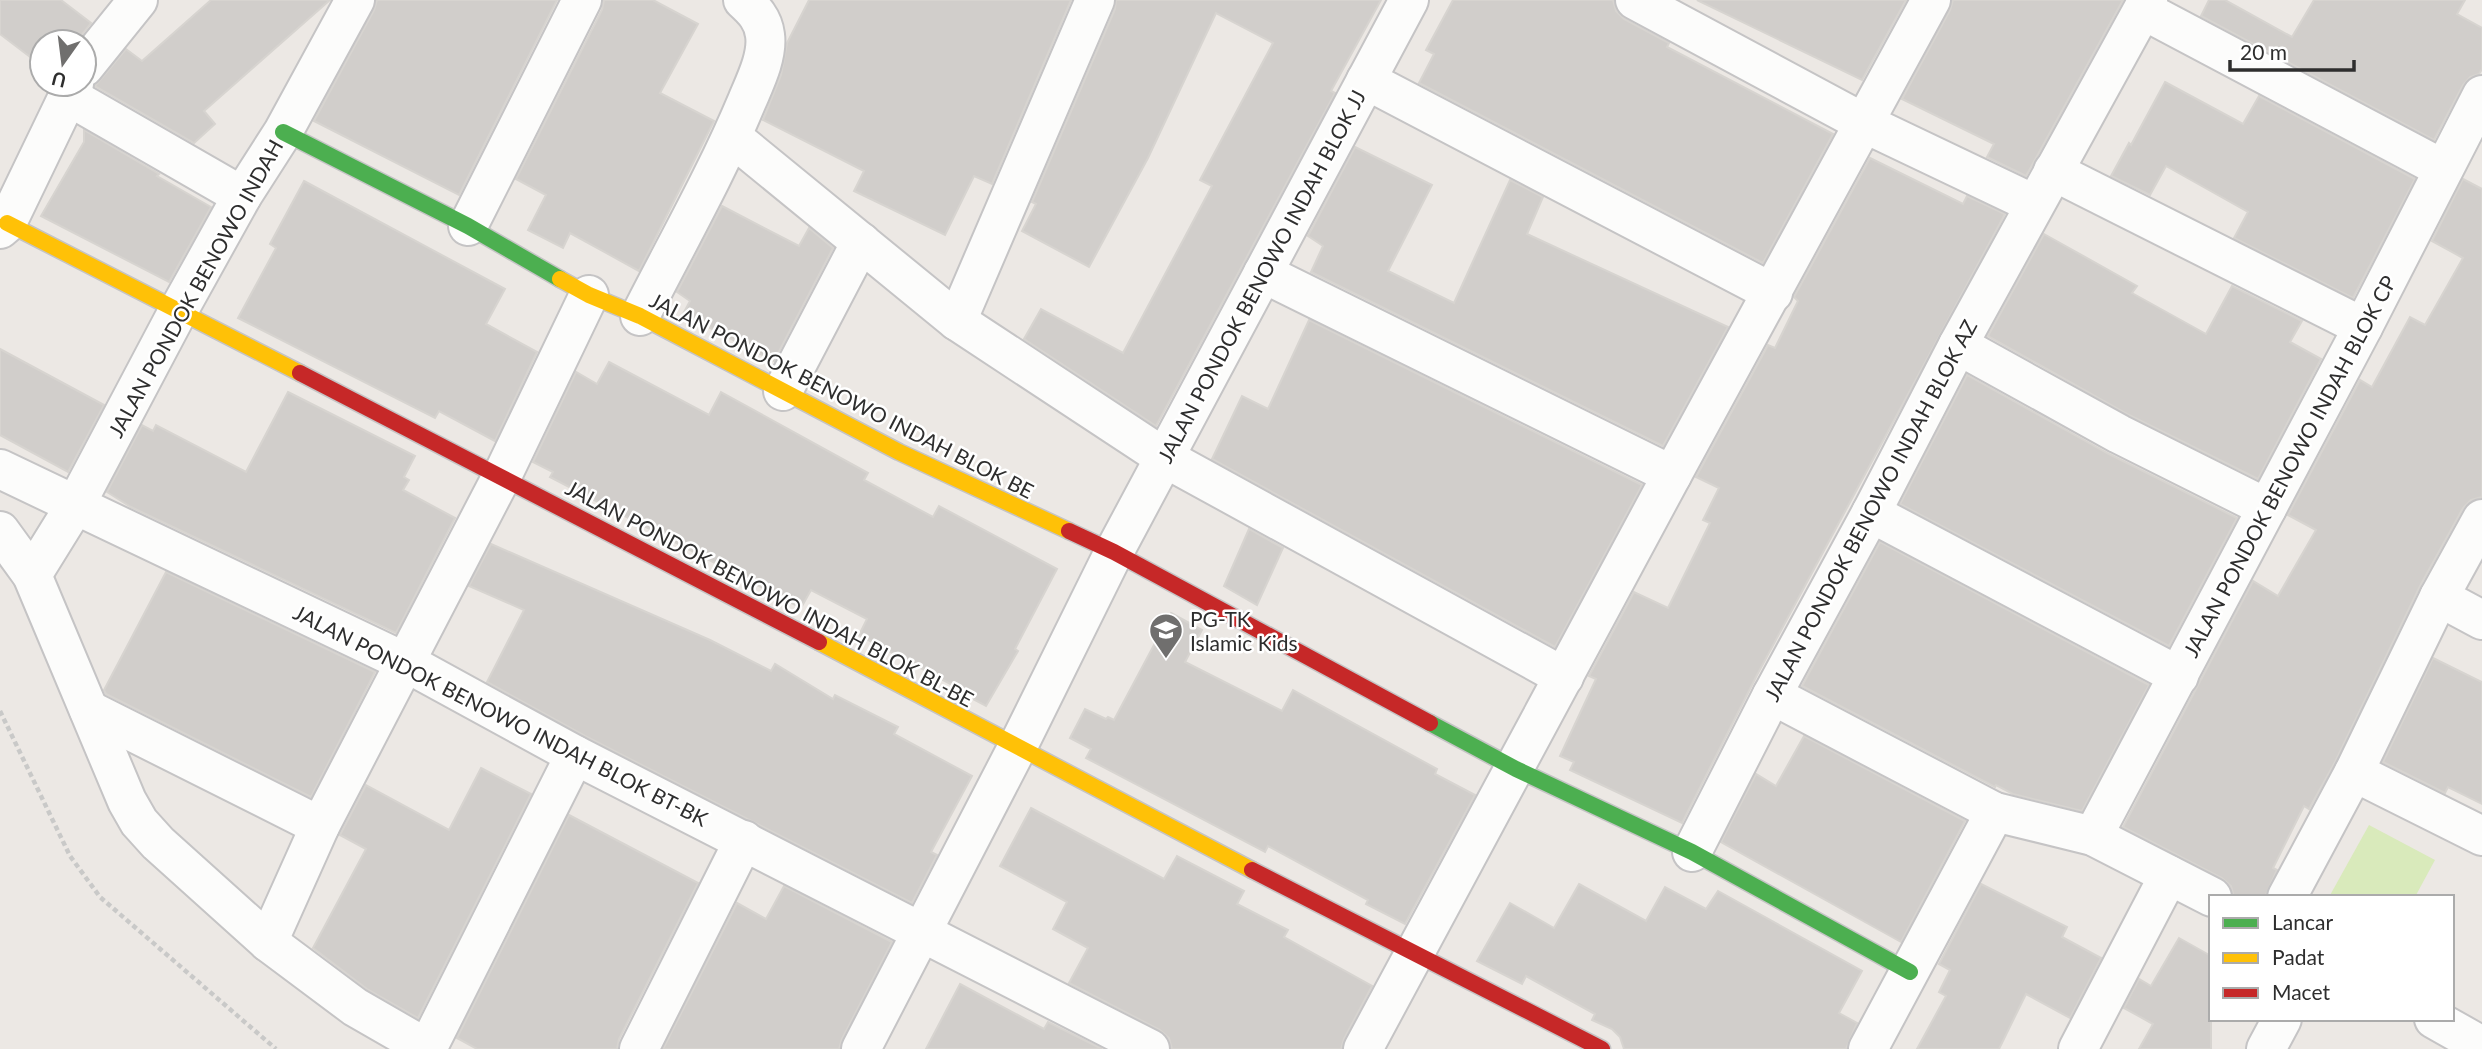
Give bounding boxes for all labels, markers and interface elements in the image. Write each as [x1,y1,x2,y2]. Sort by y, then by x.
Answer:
north arrow [28,28,98,98]
scale bar [2230,28,2354,72]
text: 20 m [2240,39,2287,64]
text: U [49,67,68,93]
street label: JALAN PONDOK BENOWO INDAH BLOK JJ [1152,85,1370,467]
street label: JALAN PONDOK BENOWO INDAH [102,135,288,441]
street label: JALAN PONDOK BENOWO INDAH BLOK CP [2177,271,2401,661]
street label: JALAN PONDOK BENOWO INDAH BLOK BE [646,287,1038,503]
street label: JALAN PONDOK BENOWO INDAH BLOK AZ [1759,315,1981,705]
street label: JALAN PONDOK BENOWO INDAH BLOK BL-BE [562,474,978,712]
street label: JALAN PONDOK BENOWO INDAH BLOK BT-BK [290,599,712,831]
place label: PG-TK Islamic Kids [1190,606,1298,655]
school or university icon: PG-TK Islamic Kids [1147,611,1185,660]
legend [2209,895,2454,1021]
text: Lancar [2272,909,2333,934]
text: Padat [2272,944,2325,969]
text: Macet [2272,979,2330,1004]

